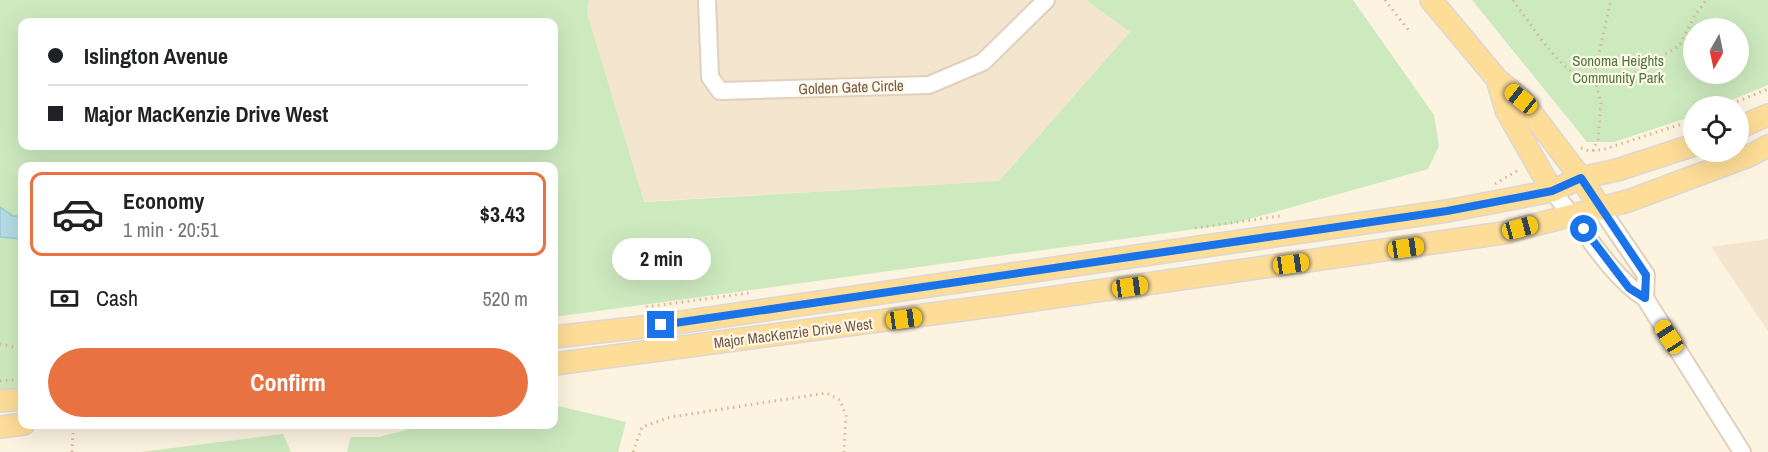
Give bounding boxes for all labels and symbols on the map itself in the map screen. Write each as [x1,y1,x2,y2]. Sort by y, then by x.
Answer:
north arrow [1683,18,1749,84]
park label: Sonoma Heights Community Park [1572,50,1665,88]
street label: Golden Gate Circle [798,75,904,99]
car [1501,81,1541,117]
car [1500,215,1540,241]
route start [1570,215,1597,242]
car [1387,237,1425,259]
callout: 2 min [612,238,710,280]
car [1272,253,1310,275]
car [1111,276,1149,298]
car [885,308,923,330]
route end [647,311,674,338]
street label: Major MacKenzie Drive West [712,313,874,353]
car [1652,317,1686,357]

